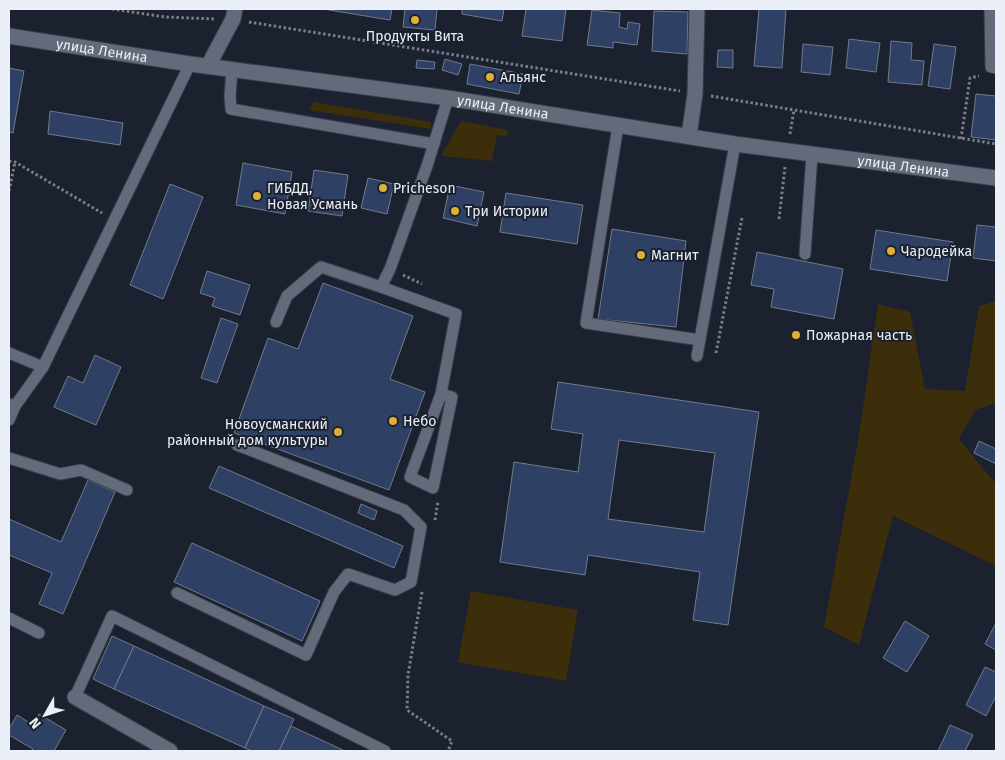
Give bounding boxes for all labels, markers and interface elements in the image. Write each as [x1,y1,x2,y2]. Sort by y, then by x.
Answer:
marker: Продукты Вита [409,14,421,26]
place label: Продукты Вита [366,28,464,45]
street label: улица Ленина [55,35,149,66]
place label: Альянс [500,69,546,86]
marker: Альянс [484,71,496,83]
street label: улица Ленина [456,91,550,122]
street label: улица Ленина [857,152,950,180]
place label: ГИБДД, Новая Усмань [267,180,358,213]
place label: Pricheson [393,180,456,197]
marker: Pricheson [377,182,389,194]
marker: ГИБДД, Новая Усмань [251,190,263,202]
place label: Три Истории [465,203,548,220]
marker: Три Истории [449,205,461,217]
place label: Чародейка [901,243,972,260]
marker: Чародейка [885,245,897,257]
place label: Магнит [651,247,699,264]
marker: Магнит [635,249,647,261]
place label: Пожарная часть [806,327,912,344]
marker: Пожарная часть [790,329,802,341]
place label: Небо [403,413,436,430]
marker: Небо [387,415,399,427]
place label: Новоусманский районный дом культуры [167,416,328,449]
marker: Новоусманский районный дом культуры [332,426,344,438]
north arrow [20,690,70,740]
text: N [26,714,45,732]

